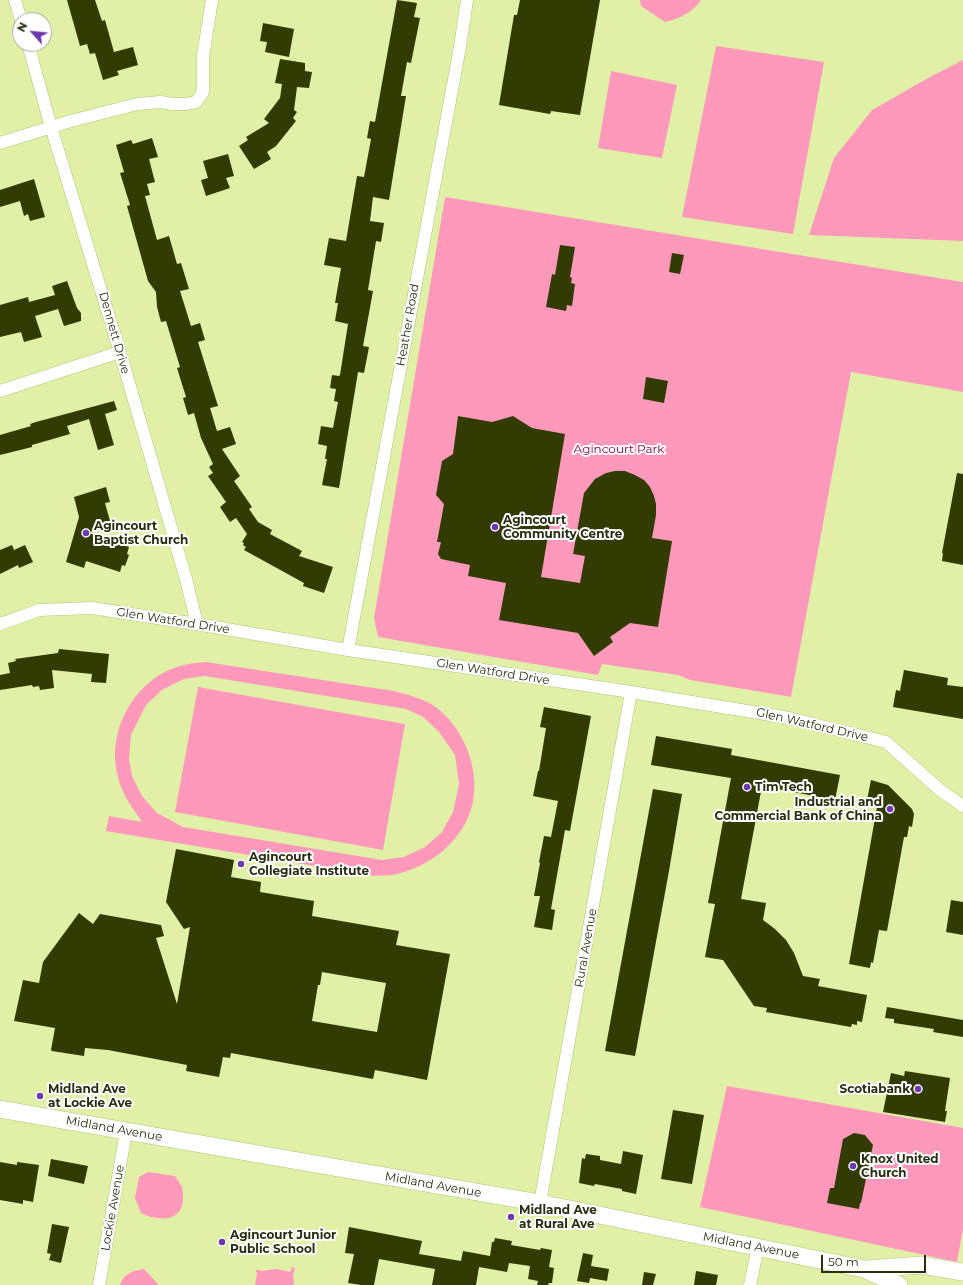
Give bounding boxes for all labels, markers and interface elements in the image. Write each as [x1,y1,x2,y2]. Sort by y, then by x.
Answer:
north arrow [12,12,52,52]
text: N [14,20,30,34]
street label: Heather Road [394,283,422,367]
street label: Dennett Drive [95,290,133,376]
park label: Agincourt Park [574,442,664,456]
place label: Agincourt Community Centre [503,513,622,541]
place label: Agincourt Baptist Church [94,519,188,547]
marker: Agincourt Community Centre [490,522,500,532]
marker: Agincourt Baptist Church [81,528,91,538]
street label: Glen Watford Drive [115,605,231,637]
street label: Glen Watford Drive [435,656,551,688]
street label: Glen Watford Drive [755,705,869,745]
place label: Tim Tech [755,780,812,794]
marker: Tim Tech [742,782,752,792]
place label: Industrial and Commercial Bank of China [714,795,882,823]
marker: Industrial and Commercial Bank of China [885,804,895,814]
place label: Agincourt Collegiate Institute [249,850,369,878]
marker: Agincourt Collegiate Institute [236,859,246,869]
street label: Rural Avenue [572,907,600,989]
place label: Midland Ave at Lockie Ave [48,1082,132,1110]
place label: Scotiabank [840,1082,910,1096]
marker: Scotiabank [913,1084,923,1094]
marker: Midland Ave at Lockie Ave [35,1091,45,1101]
street label: Midland Avenue [65,1113,163,1145]
place label: Knox United Church [861,1152,939,1180]
marker: Knox United Church [848,1161,858,1171]
street label: Lockie Avenue [98,1164,128,1252]
street label: Midland Avenue [384,1169,482,1201]
place label: Midland Ave at Rural Ave [519,1203,597,1231]
marker: Midland Ave at Rural Ave [506,1212,516,1222]
place label: Agincourt Junior Public School [230,1228,336,1256]
street label: Midland Avenue [702,1230,800,1262]
marker: Agincourt Junior Public School [217,1237,227,1247]
scale bar [823,1247,928,1273]
text: 50 m [828,1254,859,1269]

